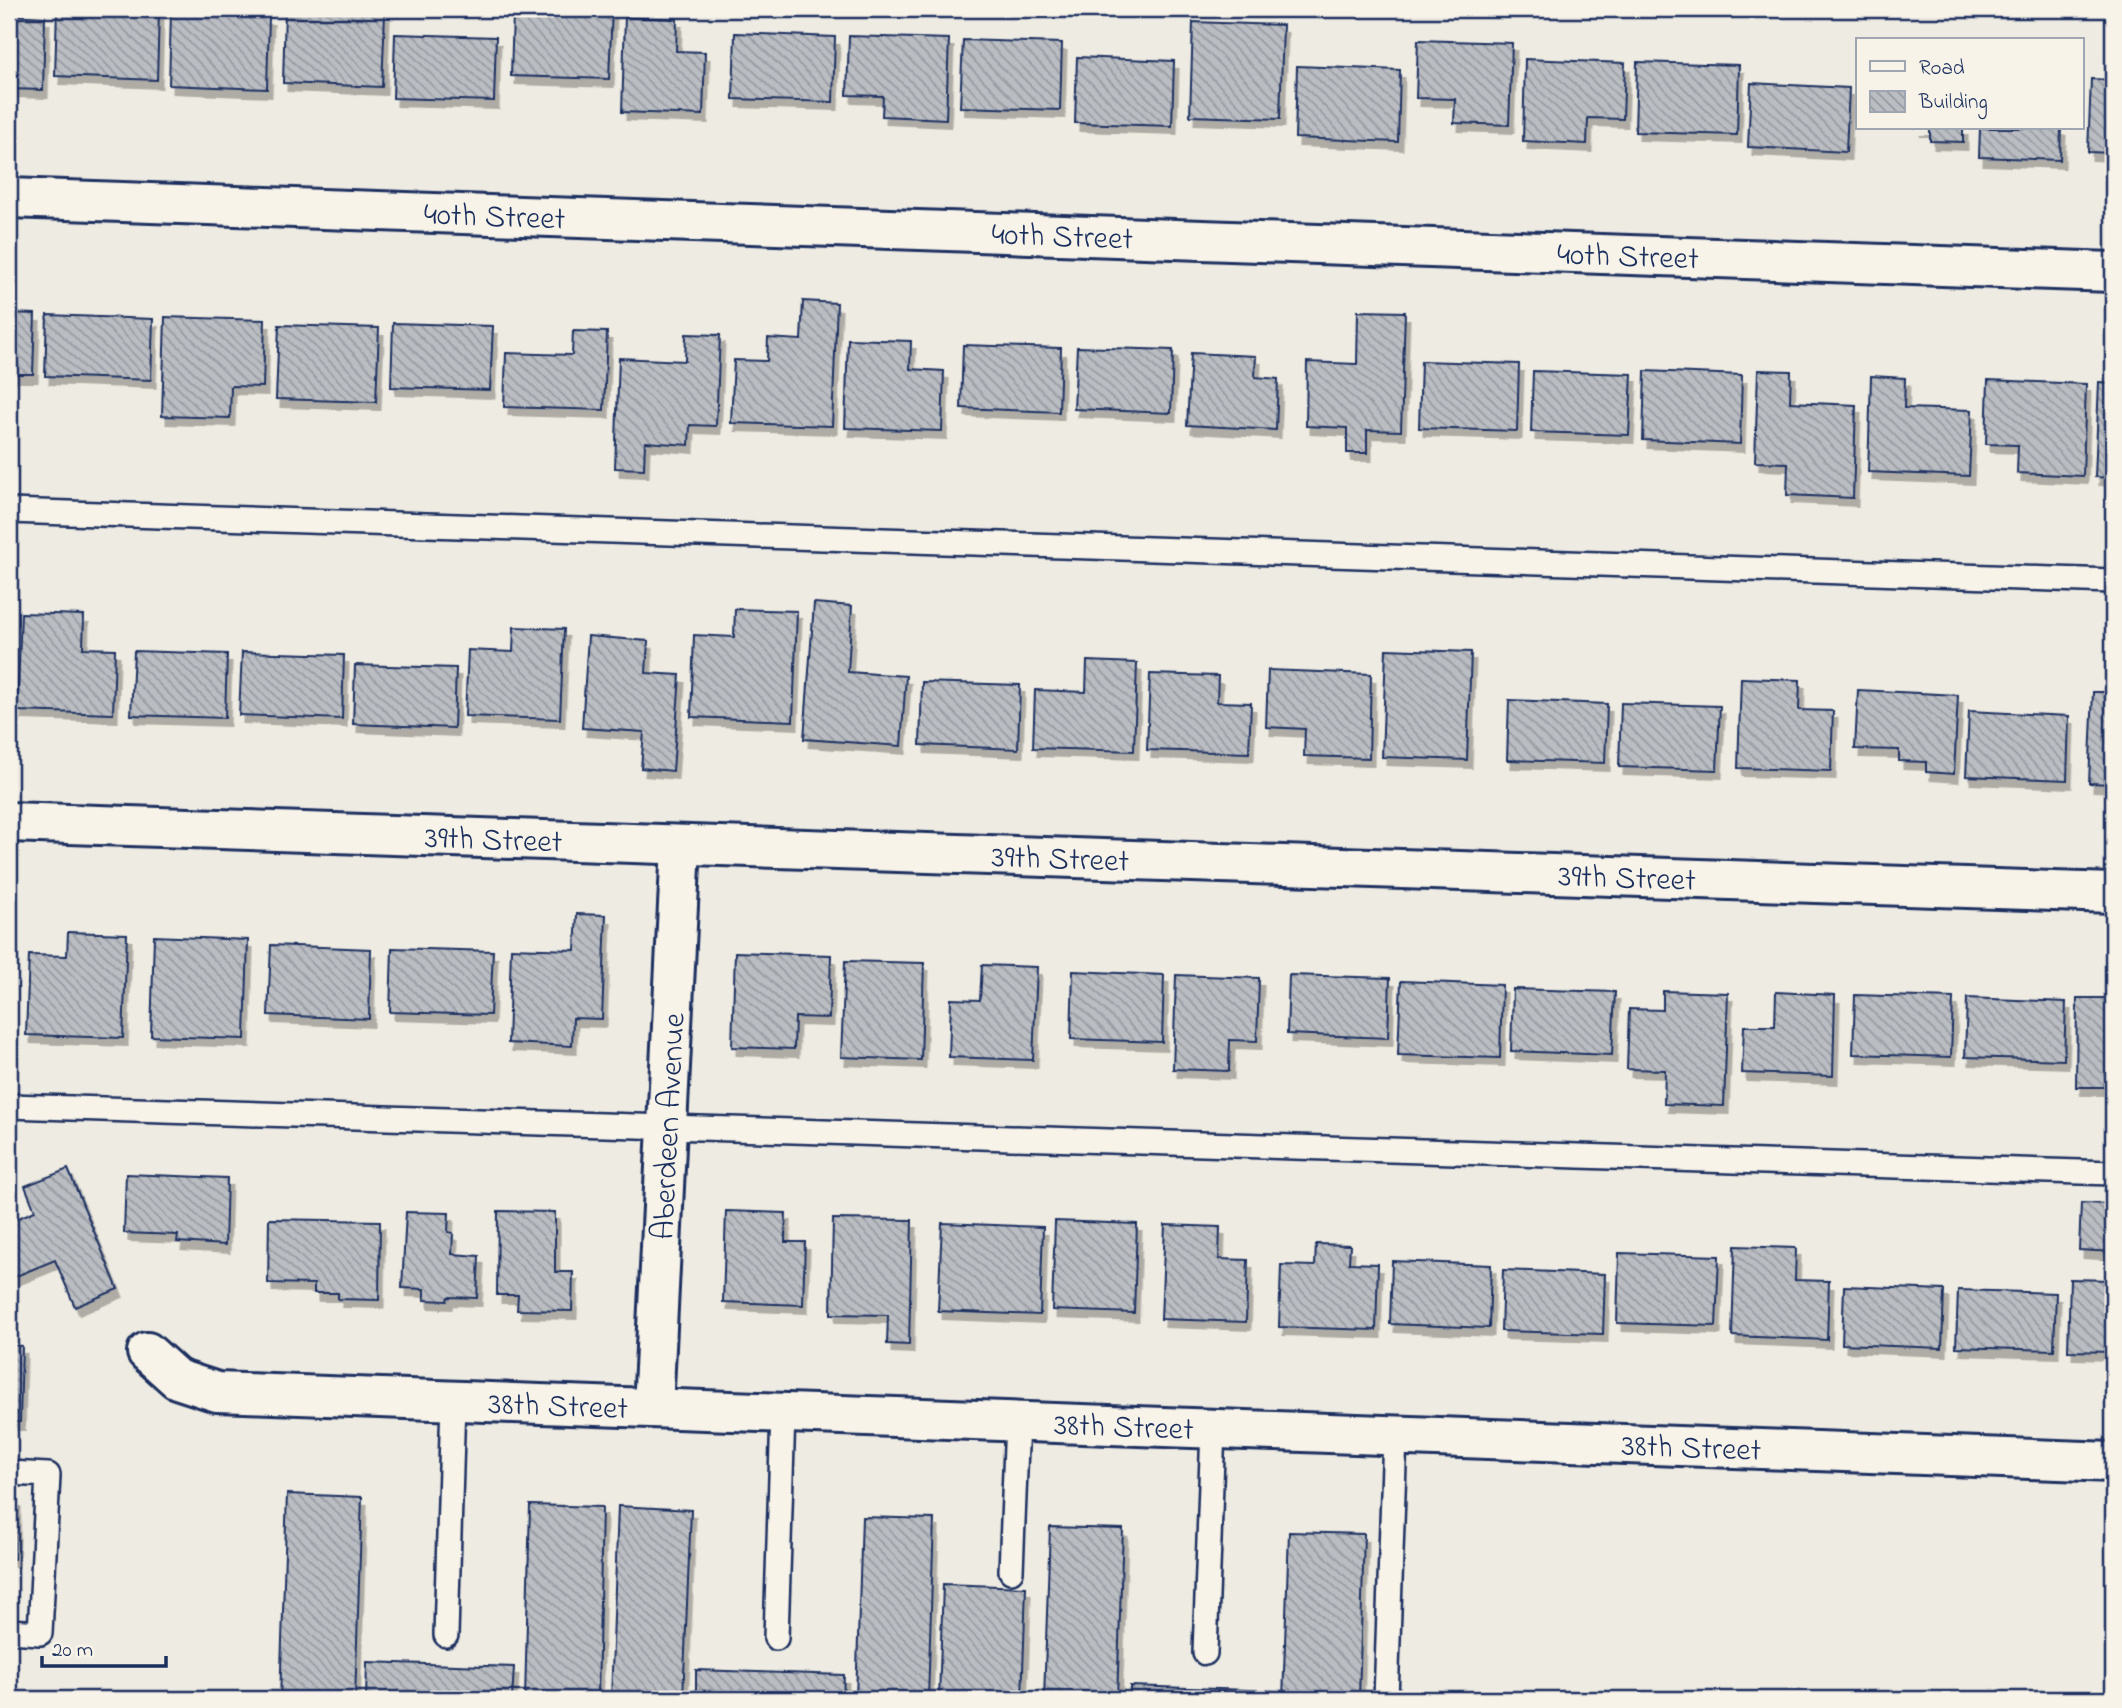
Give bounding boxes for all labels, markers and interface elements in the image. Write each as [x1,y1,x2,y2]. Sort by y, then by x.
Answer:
legend [1856,38,2084,130]
text: Road [1919,54,1965,84]
text: Building [1918,88,1988,120]
street label: 40th Street [423,193,566,245]
street label: 40th Street [991,213,1134,265]
street label: 40th Street [1556,232,1700,284]
street label: 39th Street [424,816,563,868]
street label: 39th Street [991,835,1130,887]
street label: 39th Street [1557,854,1697,906]
street label: Aberdeen Avenue [641,1011,700,1241]
street label: 38th Street [487,1382,629,1434]
street label: 38th Street [1053,1403,1195,1455]
street label: 38th Street [1621,1424,1762,1476]
scale bar [42,1624,166,1668]
text: 20 m [52,1636,93,1666]

